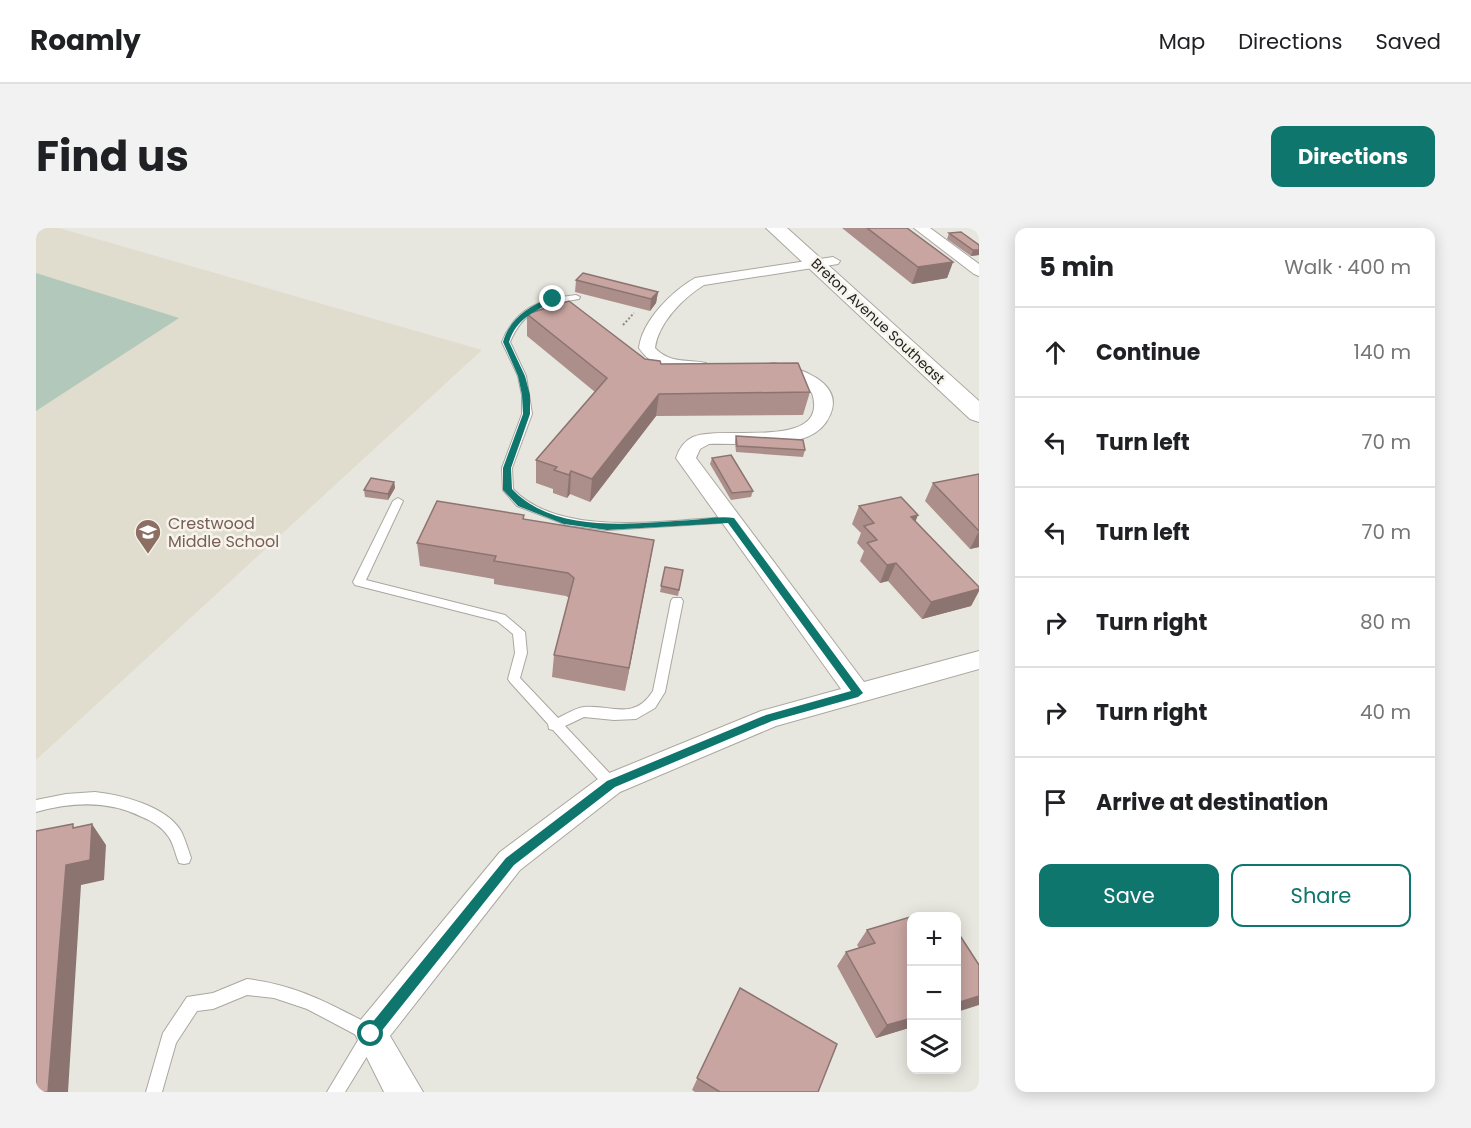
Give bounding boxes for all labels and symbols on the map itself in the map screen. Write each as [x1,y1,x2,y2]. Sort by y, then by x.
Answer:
street label: Breton Avenue Southeast [807,254,949,388]
route end [539,285,565,311]
place label: Crestwood Middle School [168,512,279,553]
school or university icon: Crestwood Middle School [133,517,163,555]
route start [357,1020,383,1046]

